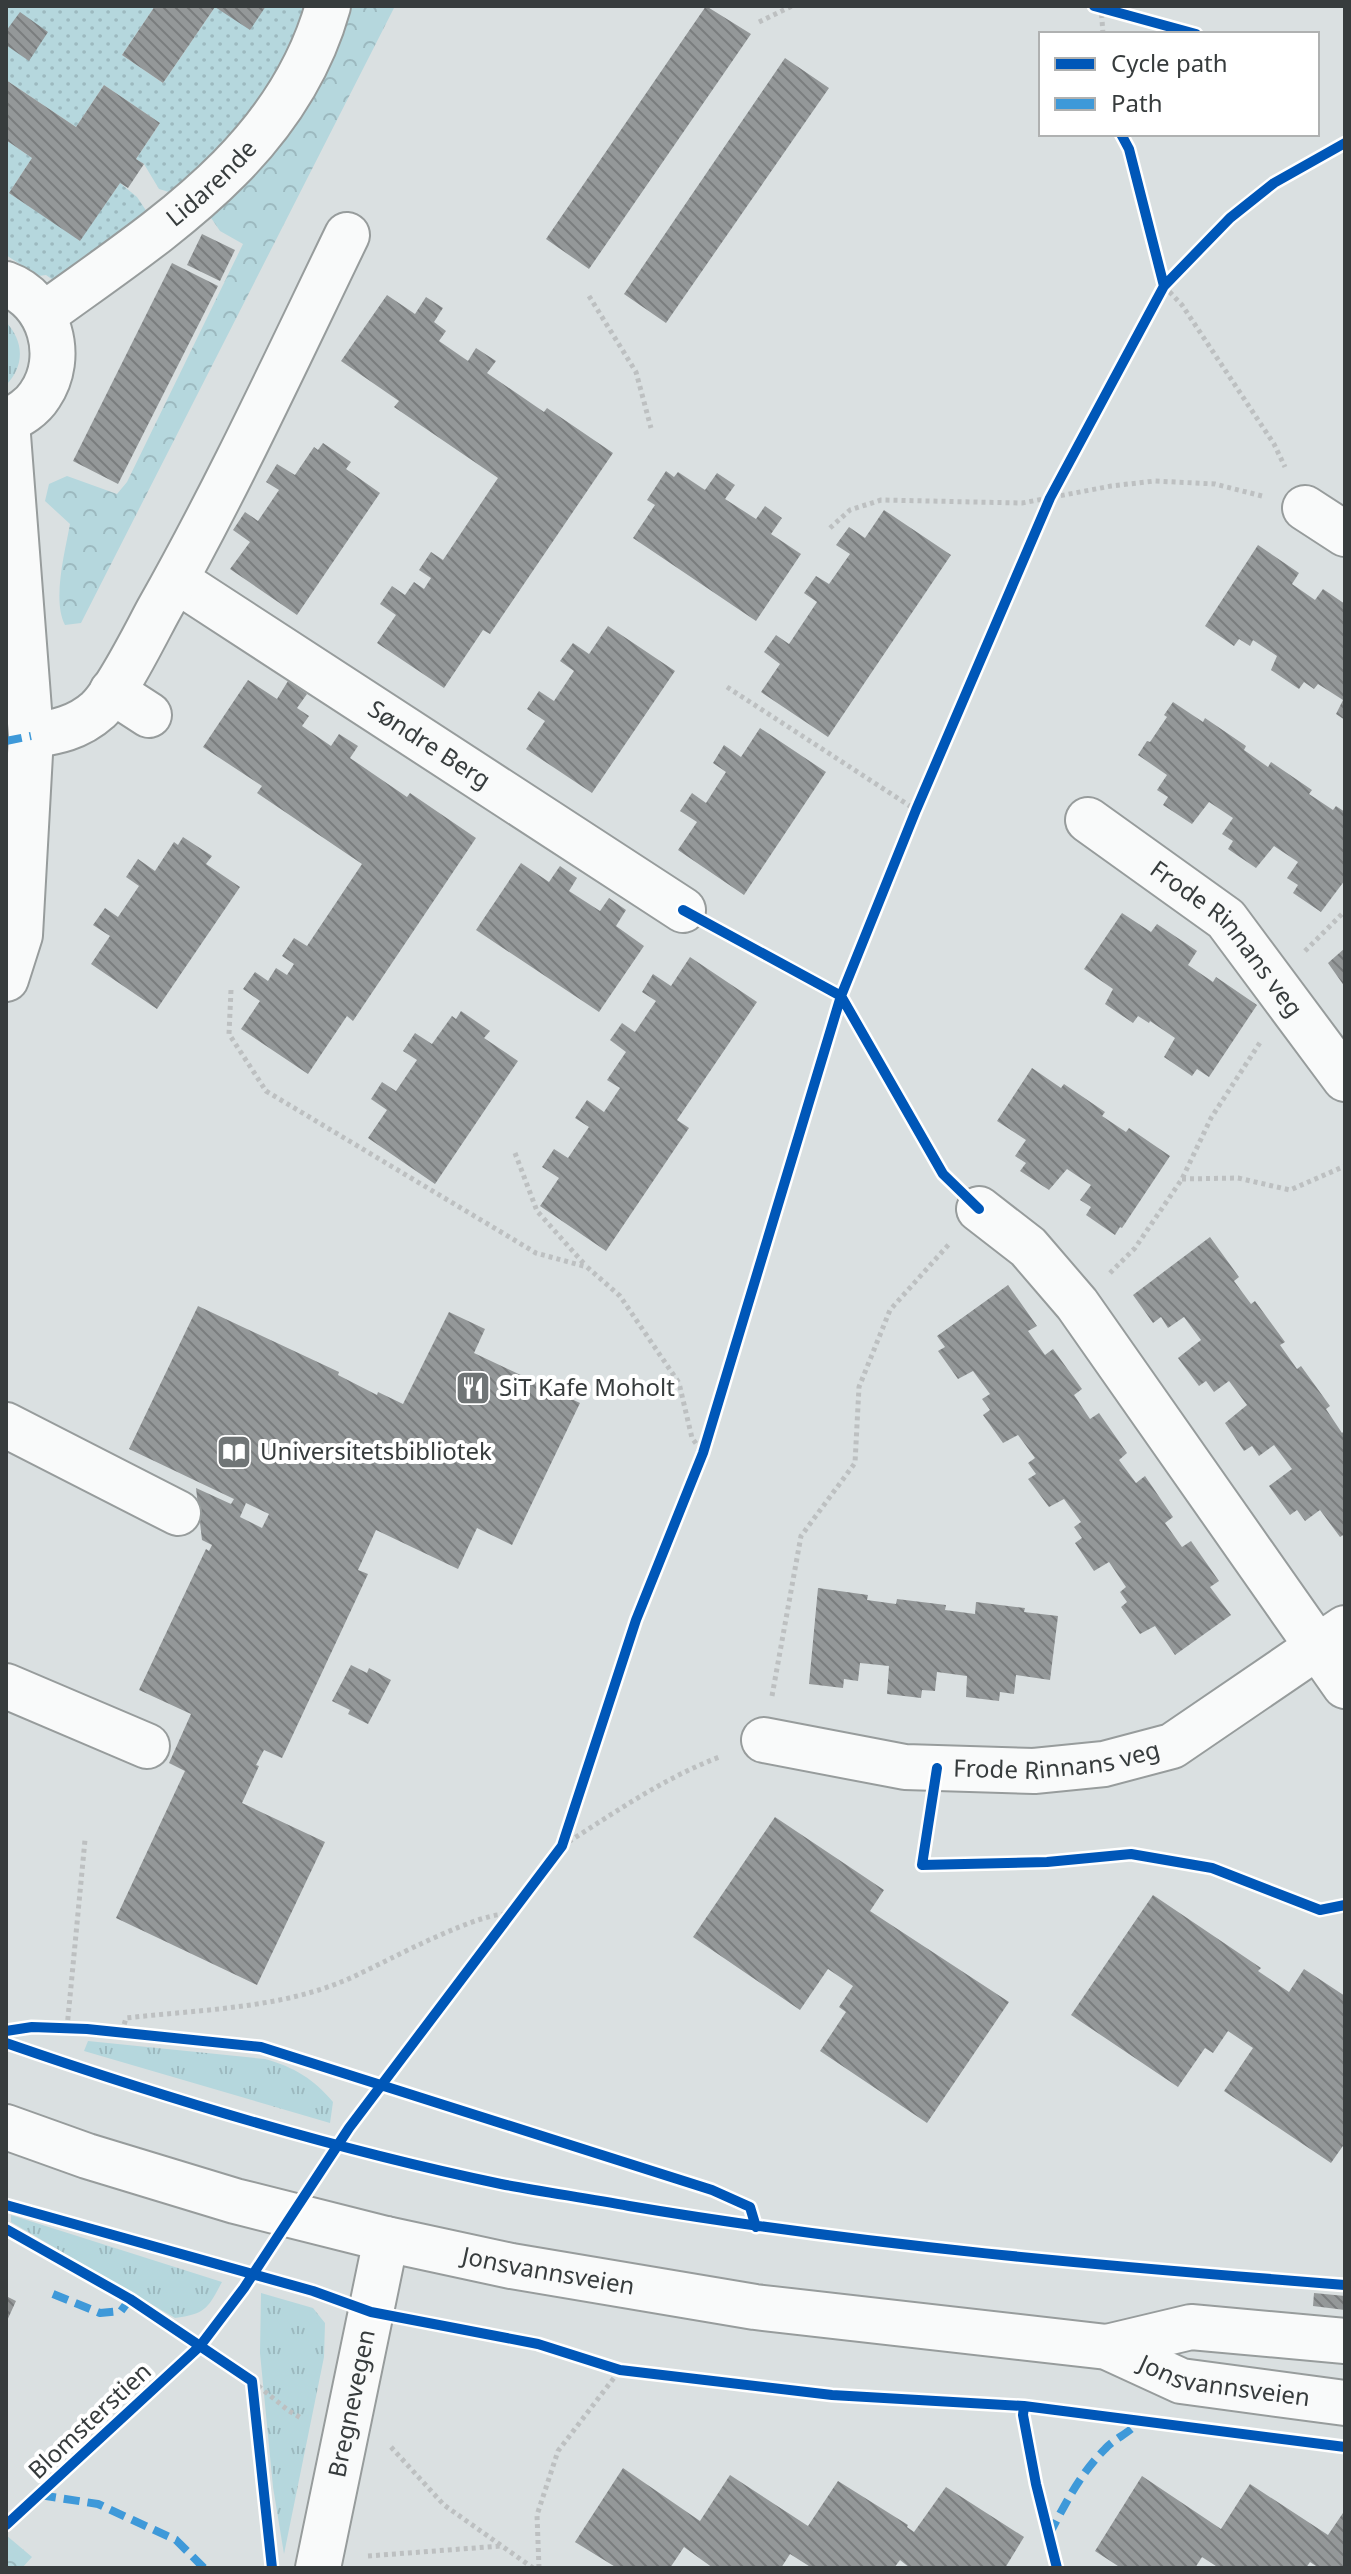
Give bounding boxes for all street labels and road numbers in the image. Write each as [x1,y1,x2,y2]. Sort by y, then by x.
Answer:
street label: Lidarende [158,132,263,233]
street label: Søndre Berg [362,691,498,796]
street label: Frode Rinnans veg [1144,852,1311,1023]
street label: Frode Rinnans veg [953,1732,1163,1786]
street label: Jonsvannsveien [457,2238,637,2302]
street label: Bregnevegen [319,2326,382,2480]
street label: Jonsvannsveien [1132,2345,1312,2413]
street label: Blomsterstien [20,2354,158,2486]

